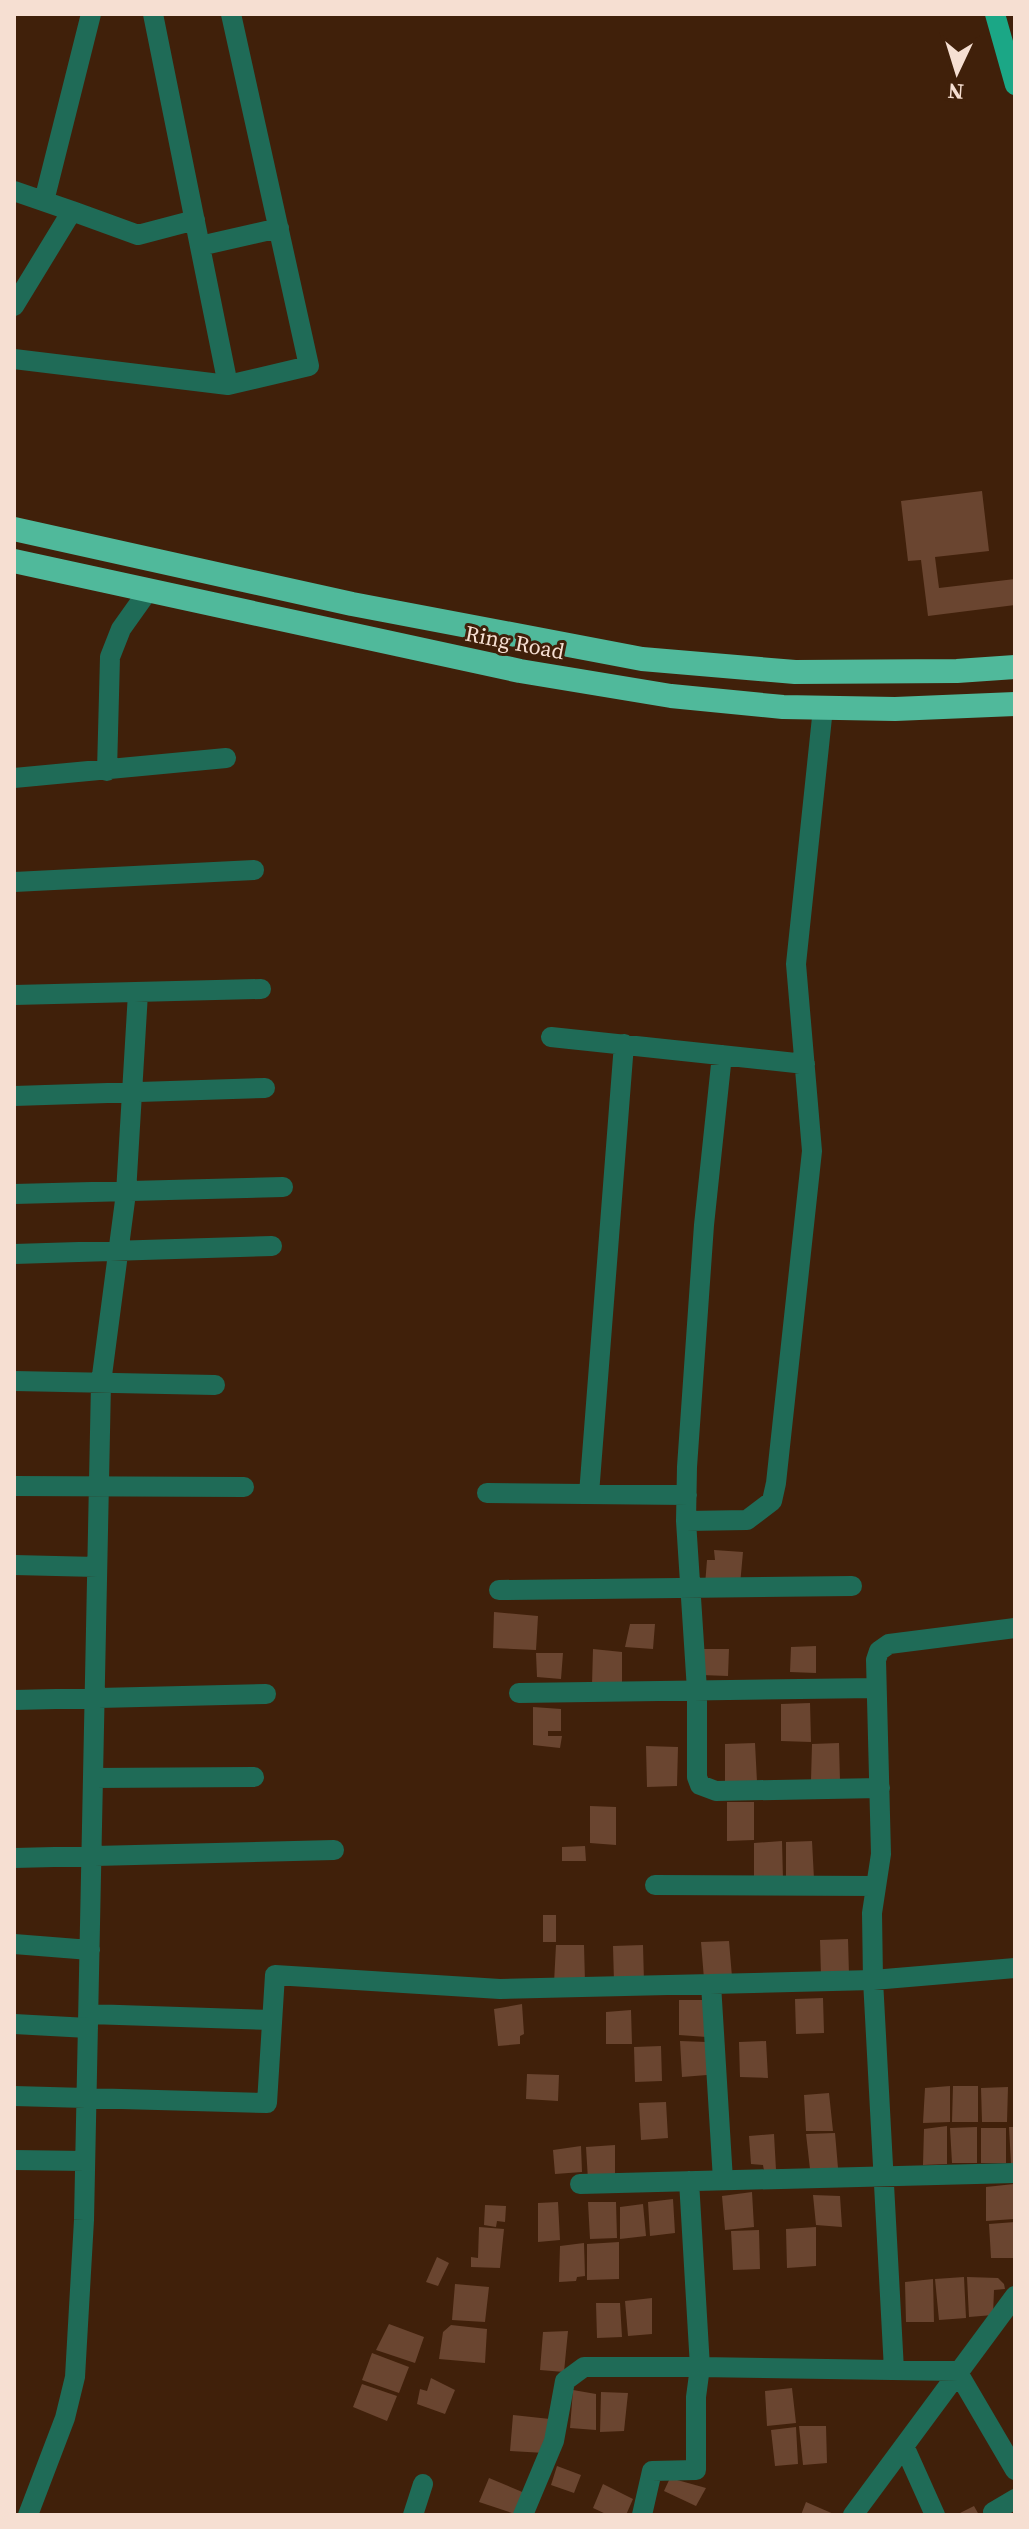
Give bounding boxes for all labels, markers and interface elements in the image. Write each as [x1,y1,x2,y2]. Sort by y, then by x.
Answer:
north arrow [917,32,997,112]
text: N [947,76,965,107]
street label: Ring Road [463,618,568,666]

